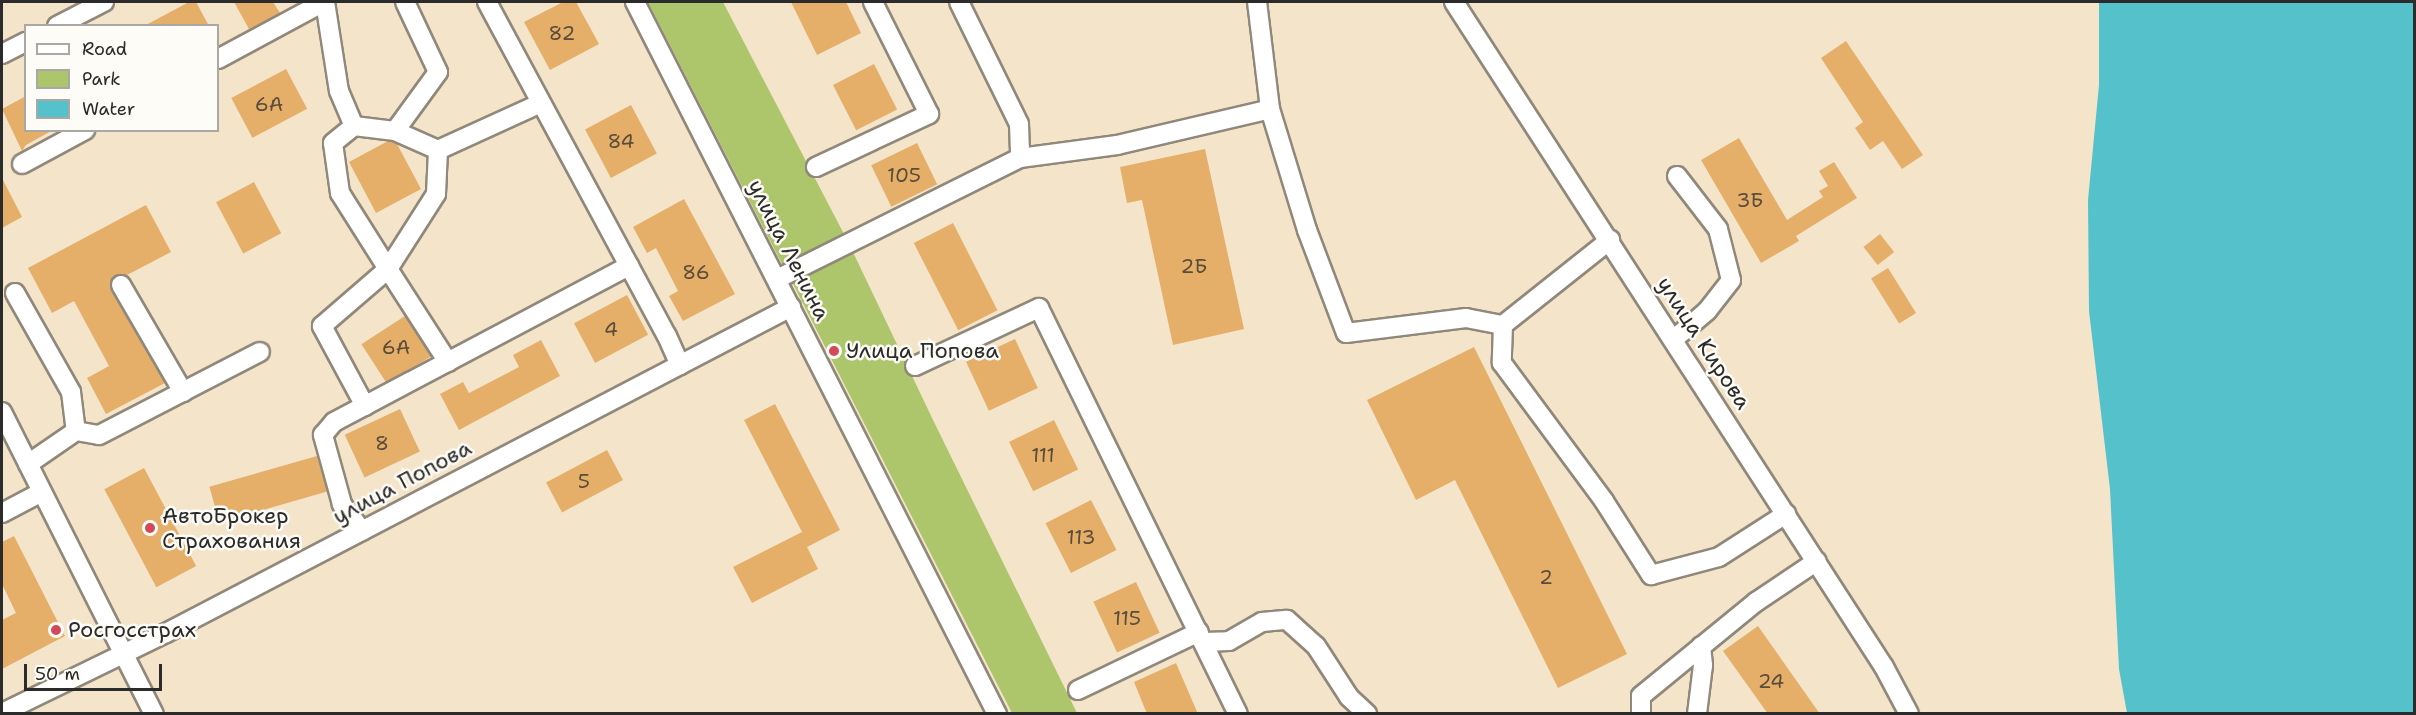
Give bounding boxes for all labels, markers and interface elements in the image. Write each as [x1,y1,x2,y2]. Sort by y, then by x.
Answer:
house number: 82 [549,21,575,45]
legend [24,24,219,132]
text: Road [82,37,127,61]
text: Park [82,67,121,91]
house number: 6А [255,92,283,116]
text: Water [82,97,135,121]
house number: 84 [607,129,635,153]
house number: 105 [887,163,921,187]
street label: улица Ленина [742,175,836,325]
house number: 3Б [1736,188,1764,212]
house number: 2Б [1180,254,1208,278]
house number: 86 [682,260,710,284]
street label: улица Кирова [1651,272,1757,414]
house number: 4 [604,317,618,341]
house number: 6А [382,335,410,359]
place label: Улица Попова [846,338,999,364]
marker: Улица Попова [827,344,841,358]
house number: 8 [375,431,389,455]
street label: улица Попова [328,434,476,530]
house number: 111 [1031,443,1055,467]
house number: 5 [578,469,590,493]
place label: АвтоБрокер Страхования [162,502,301,554]
marker: АвтоБрокер Страхования [143,521,157,535]
house number: 113 [1066,525,1096,549]
house number: 2 [1539,565,1553,589]
house number: 115 [1113,606,1141,630]
place label: Росгосстрах [68,617,196,643]
marker: Росгосстрах [49,623,63,637]
scale bar [27,652,165,690]
text: 50 m [35,662,80,686]
house number: 24 [1758,669,1784,693]

